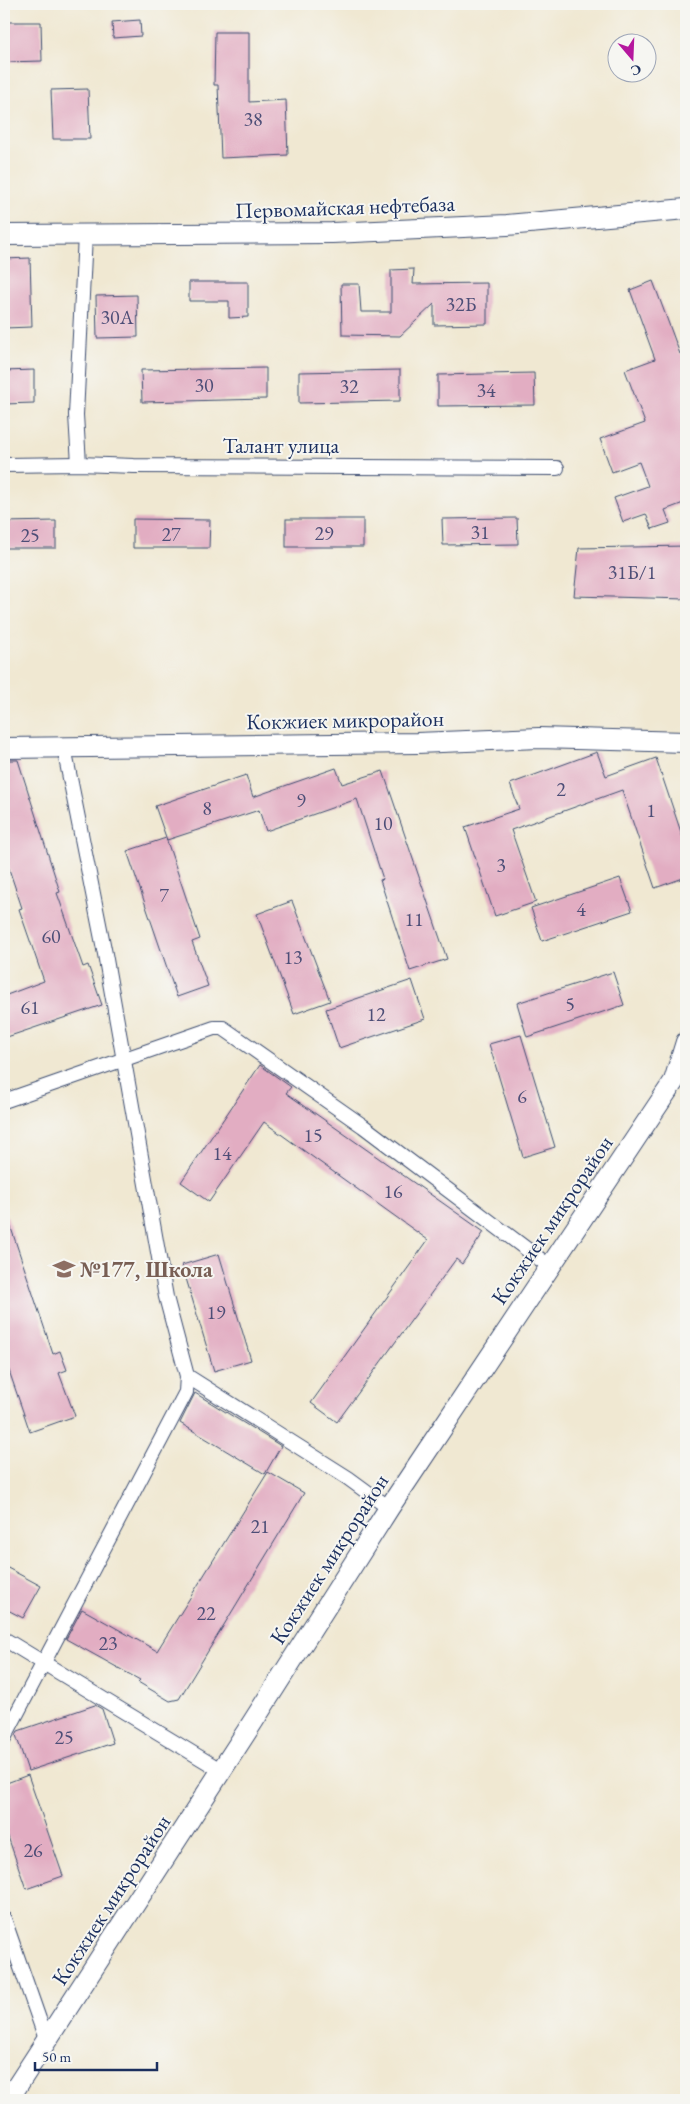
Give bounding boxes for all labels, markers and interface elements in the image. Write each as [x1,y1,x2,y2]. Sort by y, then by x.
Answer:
north arrow [608,32,658,82]
text: С [629,60,644,80]
house number: 38 [243,106,263,132]
street label: Первомайская нефтебаза [234,189,456,225]
house number: 32Б [446,291,477,317]
house number: 30А [100,304,134,330]
house number: 30 [194,372,214,398]
house number: 32 [339,373,359,399]
house number: 34 [476,377,496,403]
street label: Талант улица [223,431,340,460]
house number: 31 [470,519,490,545]
house number: 29 [314,520,334,546]
house number: 27 [161,521,181,547]
house number: 25 [20,522,40,548]
house number: 31Б/1 [608,559,656,585]
street label: Кокжиек микрорайон [246,704,444,736]
house number: 2 [556,776,566,802]
house number: 9 [296,787,306,813]
house number: 8 [202,795,212,821]
house number: 1 [646,797,656,823]
house number: 10 [373,810,393,836]
house number: 3 [496,852,506,878]
house number: 7 [159,882,169,908]
house number: 4 [576,896,586,922]
house number: 11 [404,906,424,932]
house number: 60 [41,923,61,949]
house number: 13 [283,944,303,970]
house number: 5 [565,991,575,1017]
house number: 61 [20,994,40,1020]
house number: 12 [366,1001,386,1027]
house number: 6 [517,1083,527,1109]
house number: 15 [303,1122,323,1148]
street label: Кокжиек микрорайон [485,1130,619,1310]
house number: 14 [212,1140,232,1166]
house number: 16 [383,1178,403,1204]
place label: №177, Школа [80,1255,213,1284]
school or university icon: №177, Школа [51,1256,77,1282]
house number: 19 [206,1299,226,1325]
street label: Кокжиек микрорайон [263,1468,395,1650]
house number: 21 [250,1513,270,1539]
house number: 22 [196,1600,216,1626]
house number: 23 [98,1630,118,1656]
house number: 25 [54,1724,74,1750]
street label: Кокжиек микрорайон [45,1809,177,1991]
house number: 26 [23,1837,43,1863]
scale bar [35,2039,158,2071]
text: 50 m [42,2047,71,2066]

